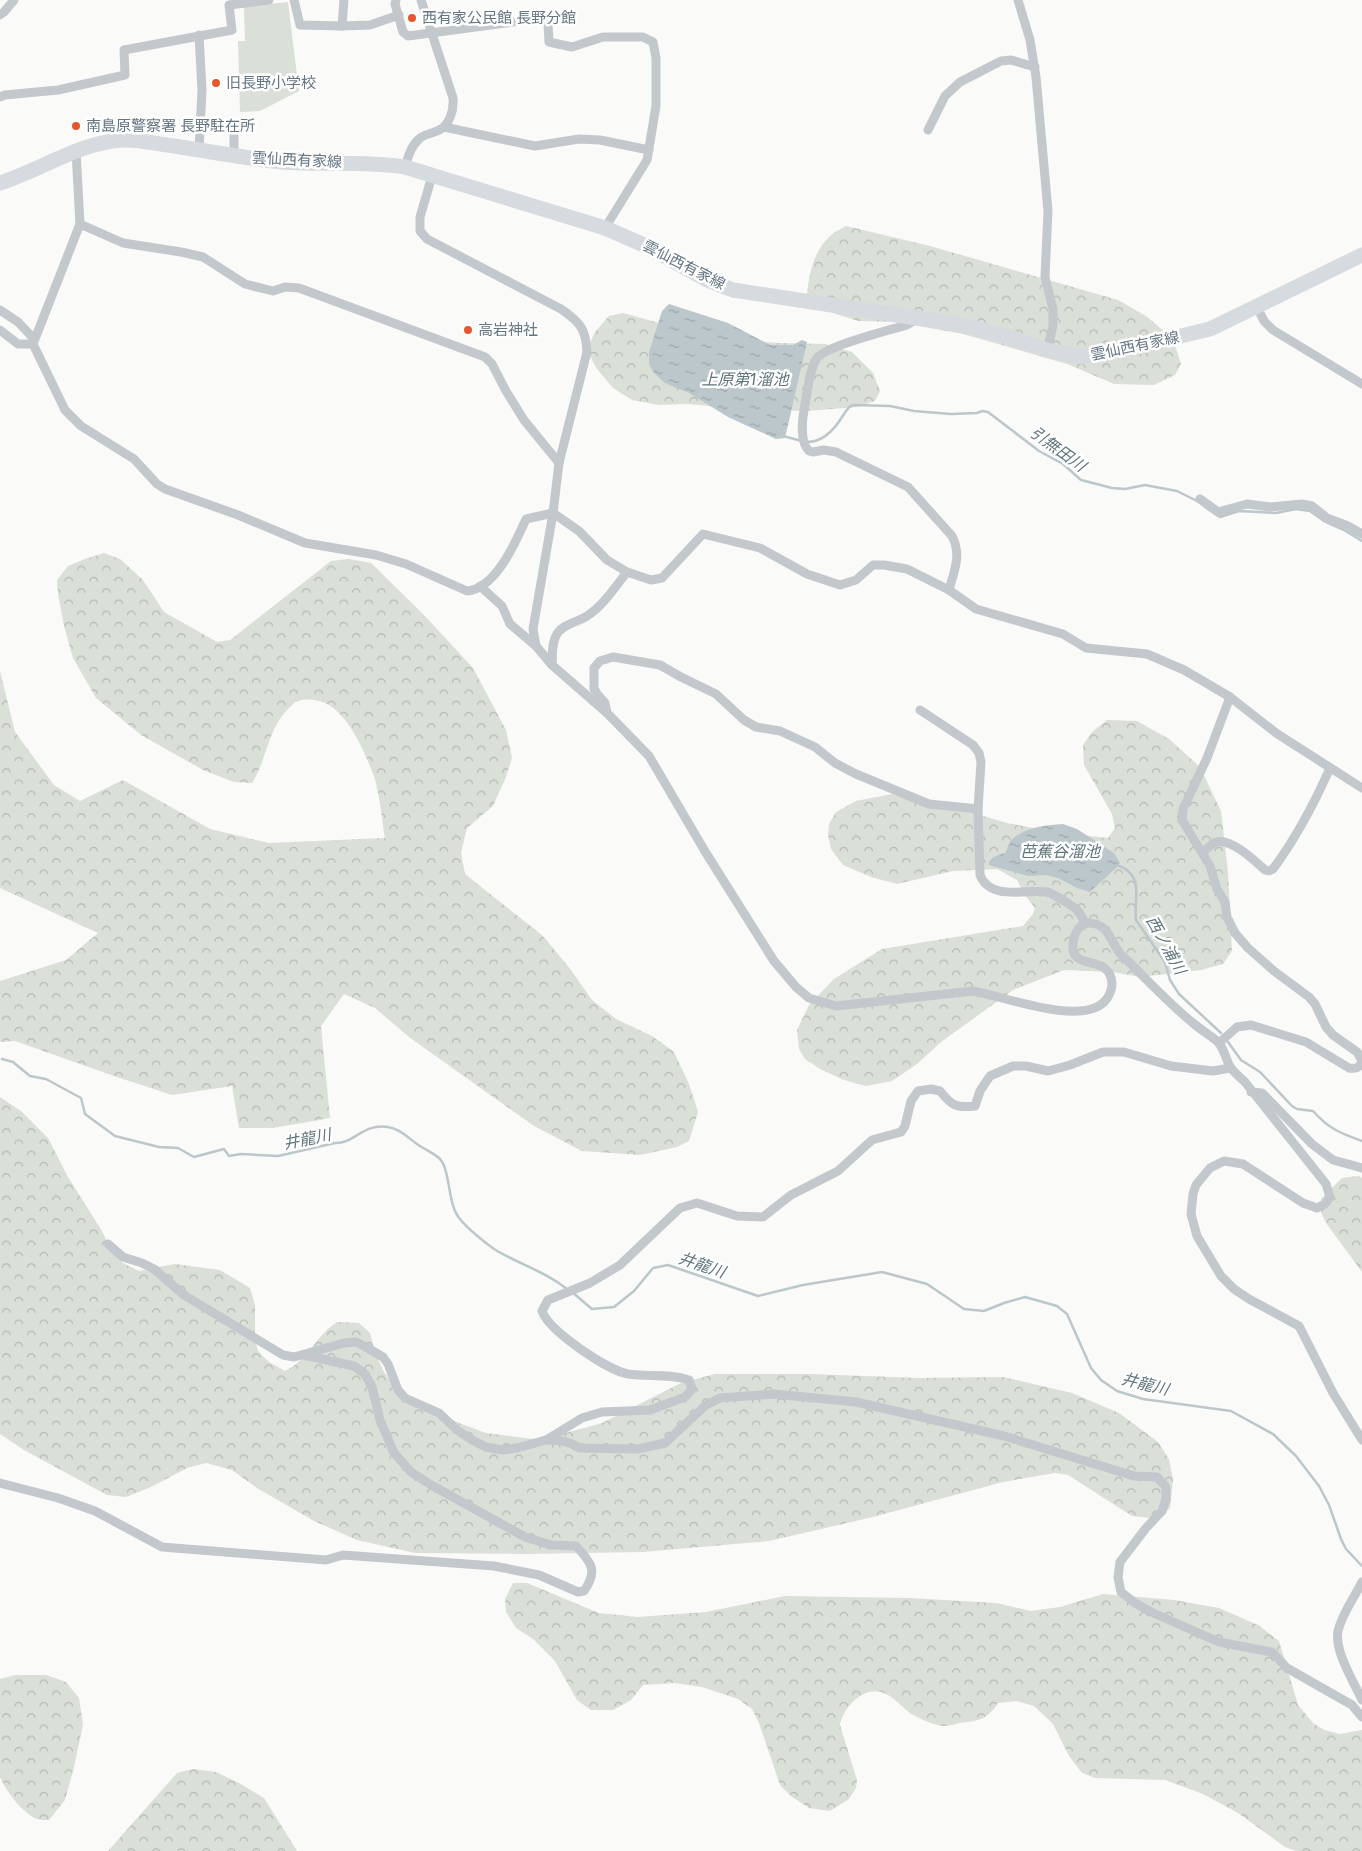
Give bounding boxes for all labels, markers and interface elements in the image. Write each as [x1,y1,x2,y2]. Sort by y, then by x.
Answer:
place label: 西有家公民館 長野分館 [422,9,576,27]
marker: 西有家公民館 長野分館 [406,12,418,24]
place label: 旧長野小学校 [226,74,316,92]
marker: 旧長野小学校 [210,77,222,89]
place label: 南島原警察署 長野駐在所 [86,117,255,135]
marker: 南島原警察署 長野駐在所 [70,120,82,132]
street label: 雲仙西有家線 [252,149,342,171]
street label: 雲仙西有家線 [640,237,728,293]
place label: 高岩神社 [478,321,538,339]
marker: 高岩神社 [462,324,474,336]
street label: 雲仙西有家線 [1089,328,1181,364]
water label: 上原第1溜池 [702,370,790,389]
water label: 引無田川 [1027,423,1091,477]
water label: 芭蕉谷溜池 [1020,842,1102,861]
water label: 西ノ浦川 [1142,912,1191,979]
water label: 井龍川 [282,1125,334,1153]
water label: 井龍川 [676,1248,730,1282]
water label: 井龍川 [1119,1369,1173,1400]

